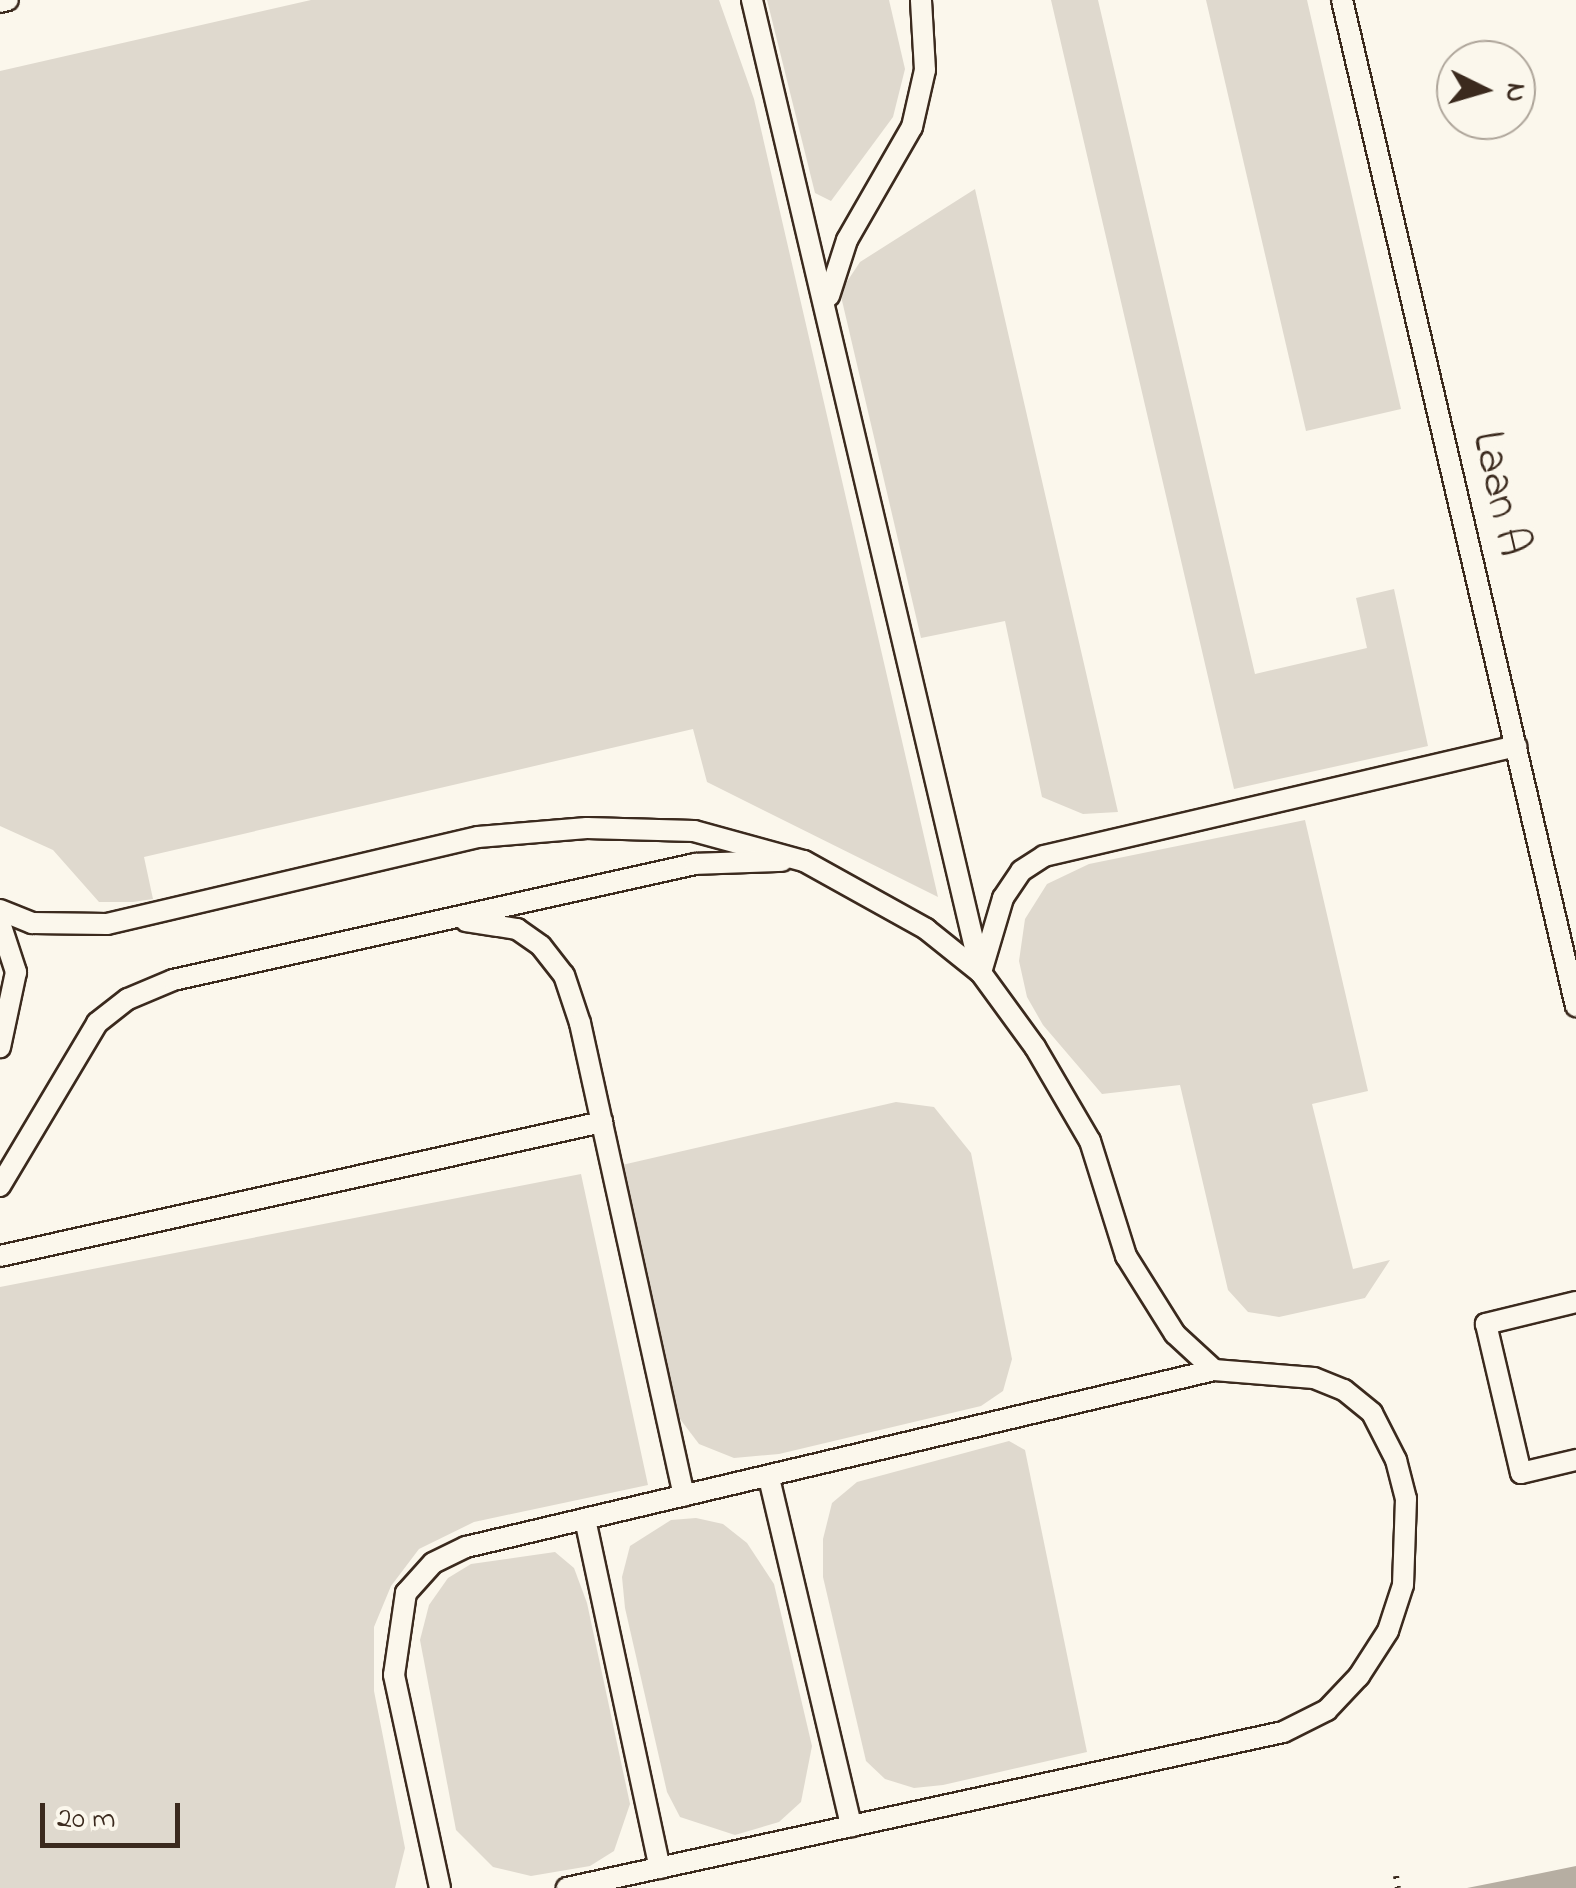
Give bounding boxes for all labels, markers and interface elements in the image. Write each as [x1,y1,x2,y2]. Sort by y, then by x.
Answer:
north arrow [1436,40,1536,140]
text: N [1493,81,1536,104]
street label: Laan A [1457,426,1539,562]
scale bar [45,1783,185,1845]
text: 20 m [57,1798,116,1842]

